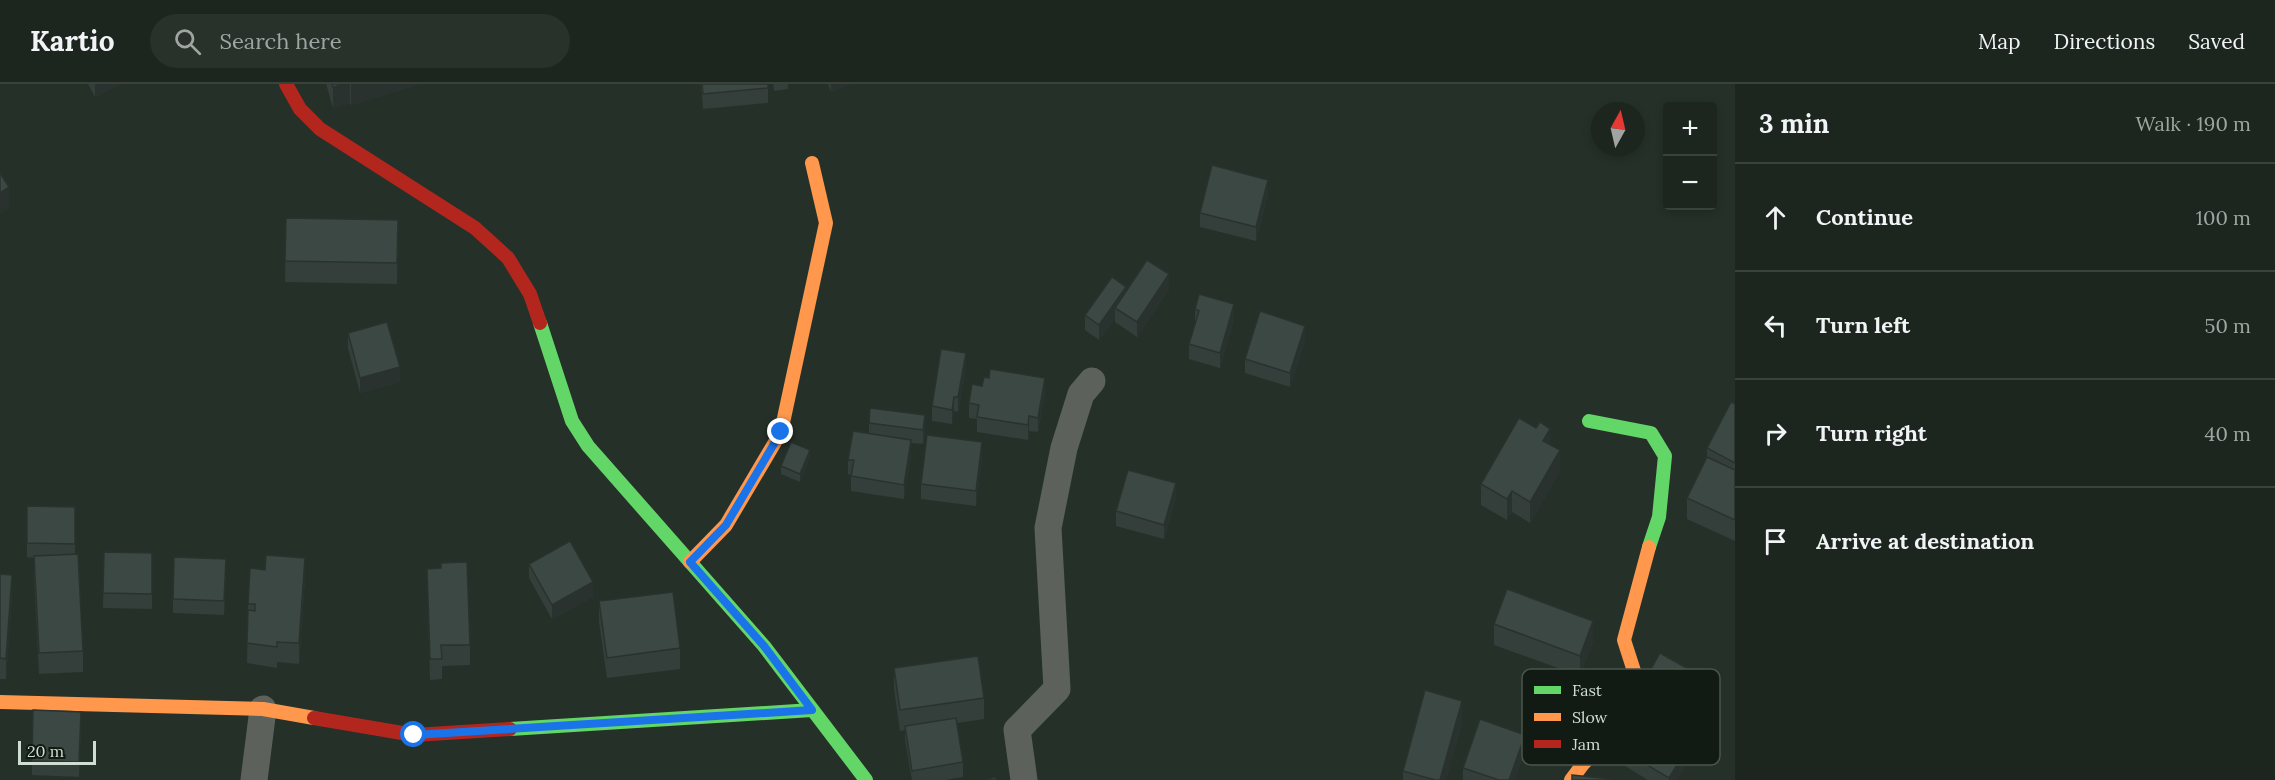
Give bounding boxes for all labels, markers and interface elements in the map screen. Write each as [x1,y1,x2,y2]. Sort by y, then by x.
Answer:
search box [150,14,570,68]
text: Kartio [30,23,114,59]
icon: search [171,25,204,58]
text: Search here [219,27,342,55]
text: Map [1978,28,2021,55]
text: Directions [2054,28,2155,55]
text: Saved [2188,28,2245,55]
north arrow [1591,102,1645,156]
map controls [1663,102,1717,210]
button: + [1663,102,1717,156]
text: 3 min [1759,107,1829,140]
text: Walk · 190 m [2135,111,2251,136]
button: − [1663,156,1717,210]
icon: ahead [1759,201,1792,234]
text: Continue [1816,203,1913,231]
text: 100 m [2196,205,2251,230]
icon: left [1759,309,1792,342]
text: Turn left [1816,311,1910,339]
text: 50 m [2205,313,2251,338]
icon: right [1759,417,1792,450]
route end [767,418,793,444]
text: Turn right [1816,419,1927,447]
text: 40 m [2205,421,2251,446]
icon: arrive [1759,525,1792,558]
text: Arrive at destination [1816,527,2034,555]
legend [1522,669,1720,765]
text: Fast [1572,680,1603,700]
text: Slow [1572,707,1608,727]
route start [400,721,426,747]
text: Jam [1571,734,1600,754]
scale bar [18,738,96,766]
text: 20 m [27,741,64,761]

